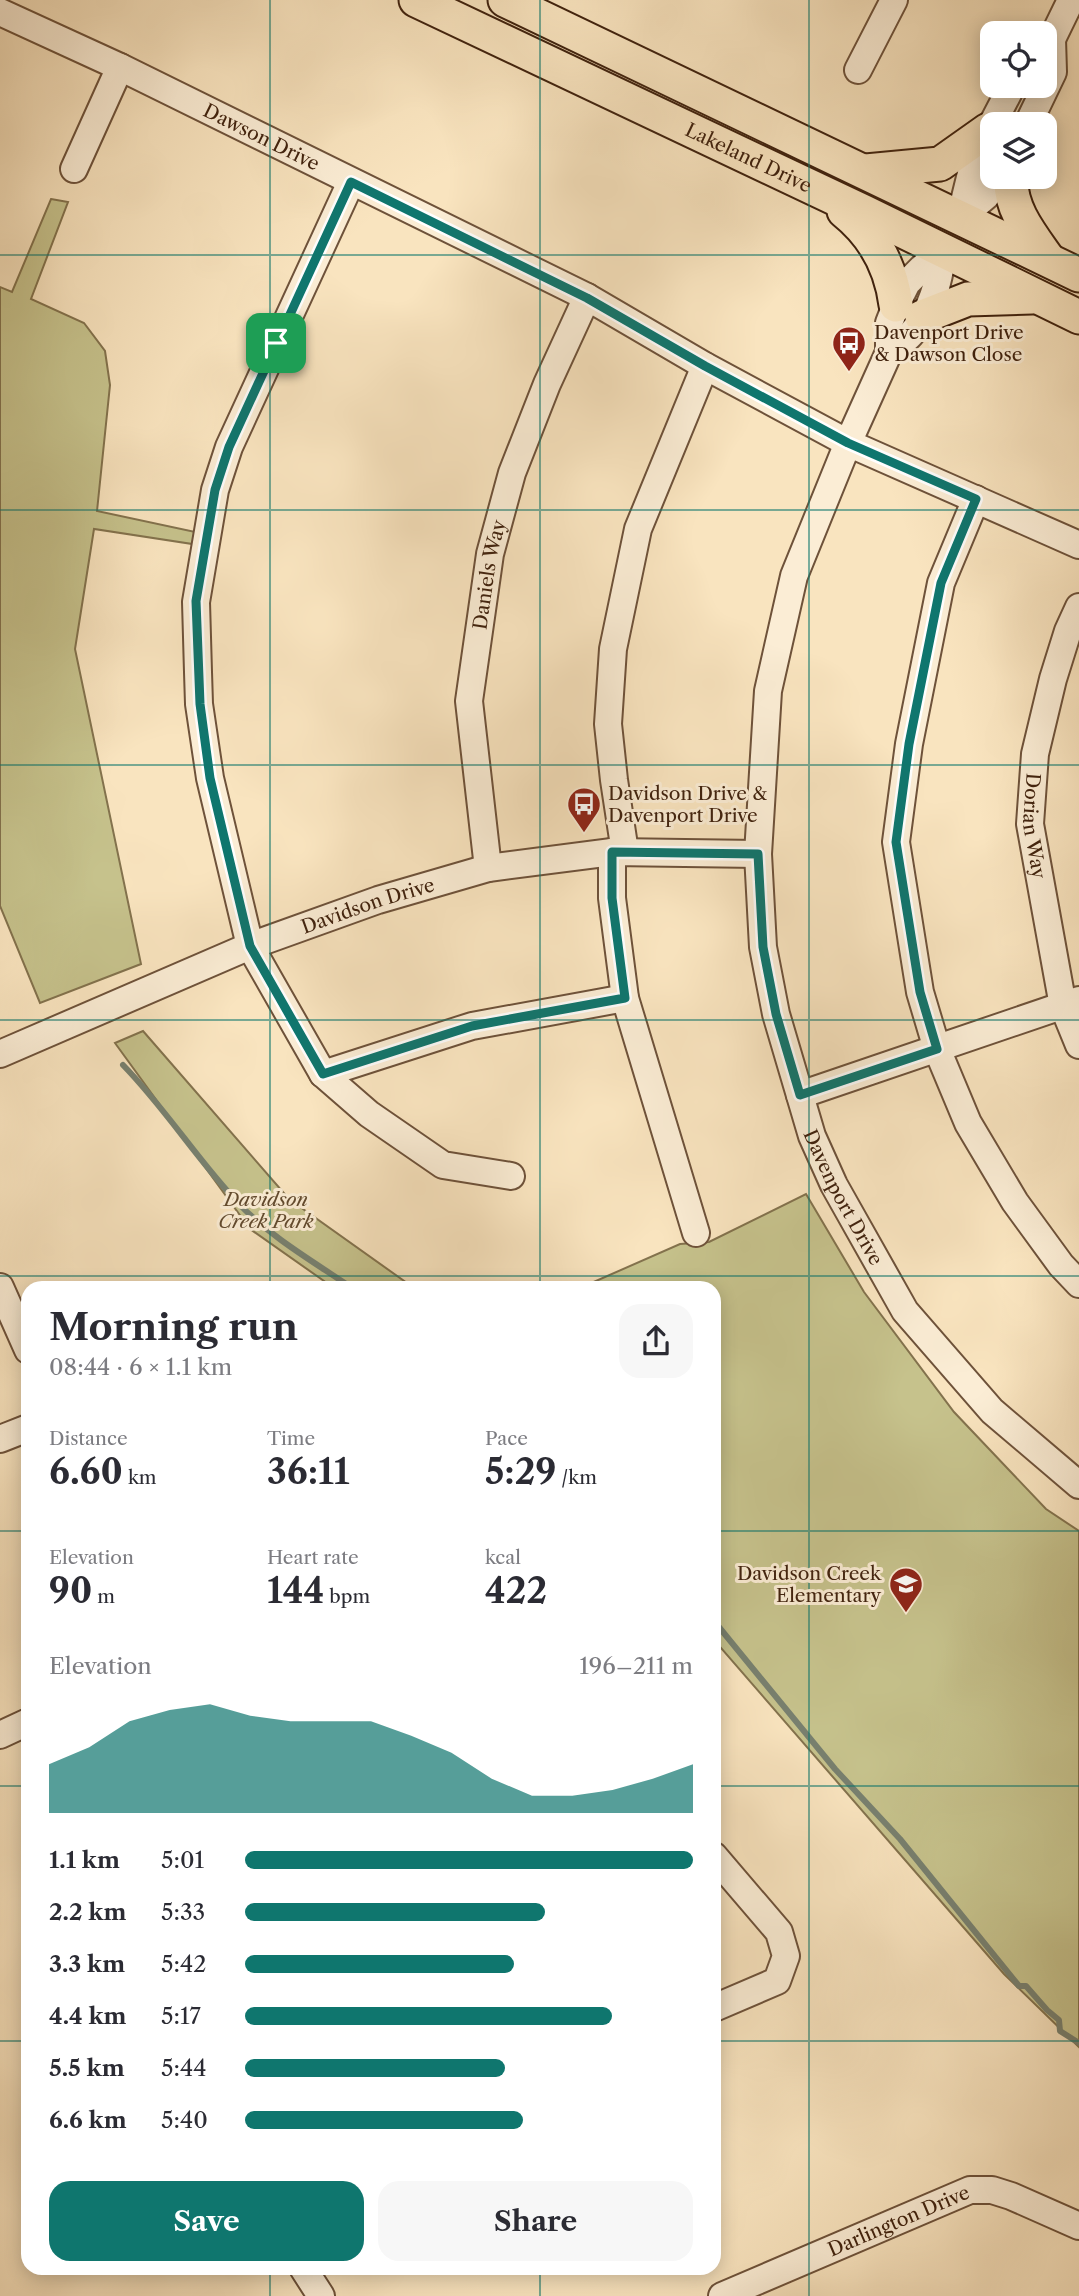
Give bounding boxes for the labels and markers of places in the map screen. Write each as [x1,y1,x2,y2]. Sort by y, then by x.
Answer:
pin [246,313,306,373]
place label: Davenport Drive & Dawson Close [874,321,1024,366]
bus stop icon: Davenport Drive & Dawson Close [830,324,868,373]
place label: Davidson Drive & Davenport Drive [608,782,768,827]
bus stop icon: Davidson Drive & Davenport Drive [565,785,603,834]
place label: Davidson Creek Elementary [737,1562,882,1607]
school or university icon: Davidson Creek Elementary [887,1565,925,1614]

